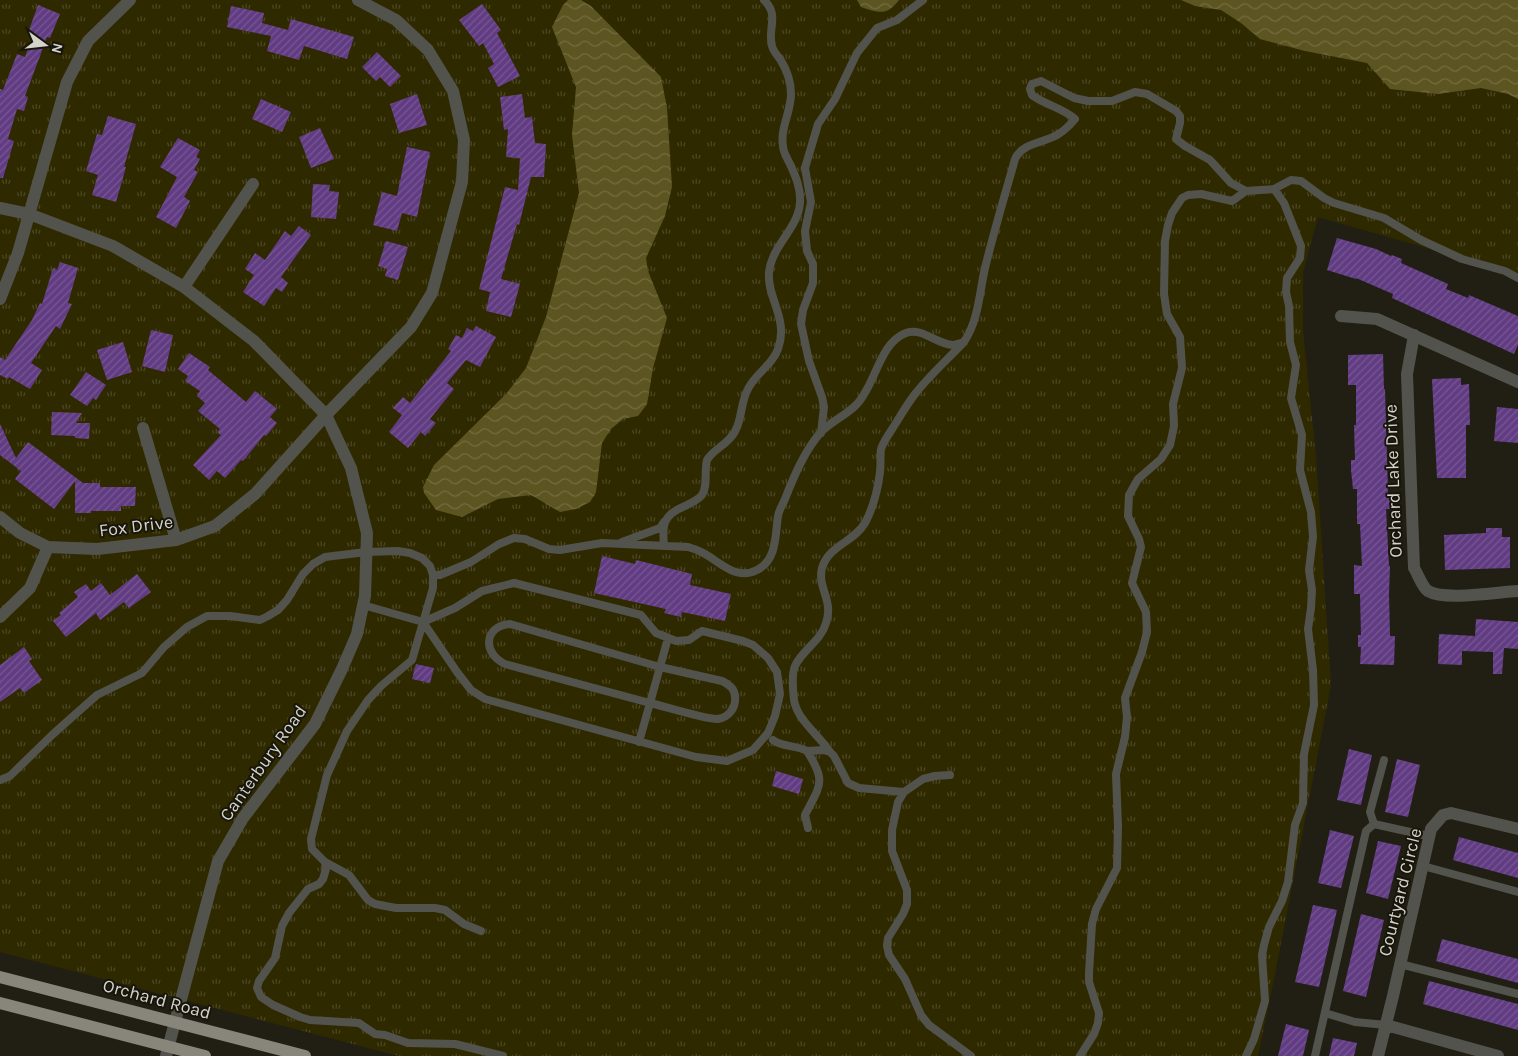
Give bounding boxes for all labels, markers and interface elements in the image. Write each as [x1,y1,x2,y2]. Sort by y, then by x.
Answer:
north arrow [20,20,70,70]
text: N [48,41,67,55]
street label: Orchard Lake Drive [1379,404,1407,558]
street label: Fox Drive [98,511,174,541]
street label: Canterbury Road [215,701,311,825]
street label: Courtyard Circle [1373,826,1427,958]
street label: Orchard Road [101,974,213,1024]

